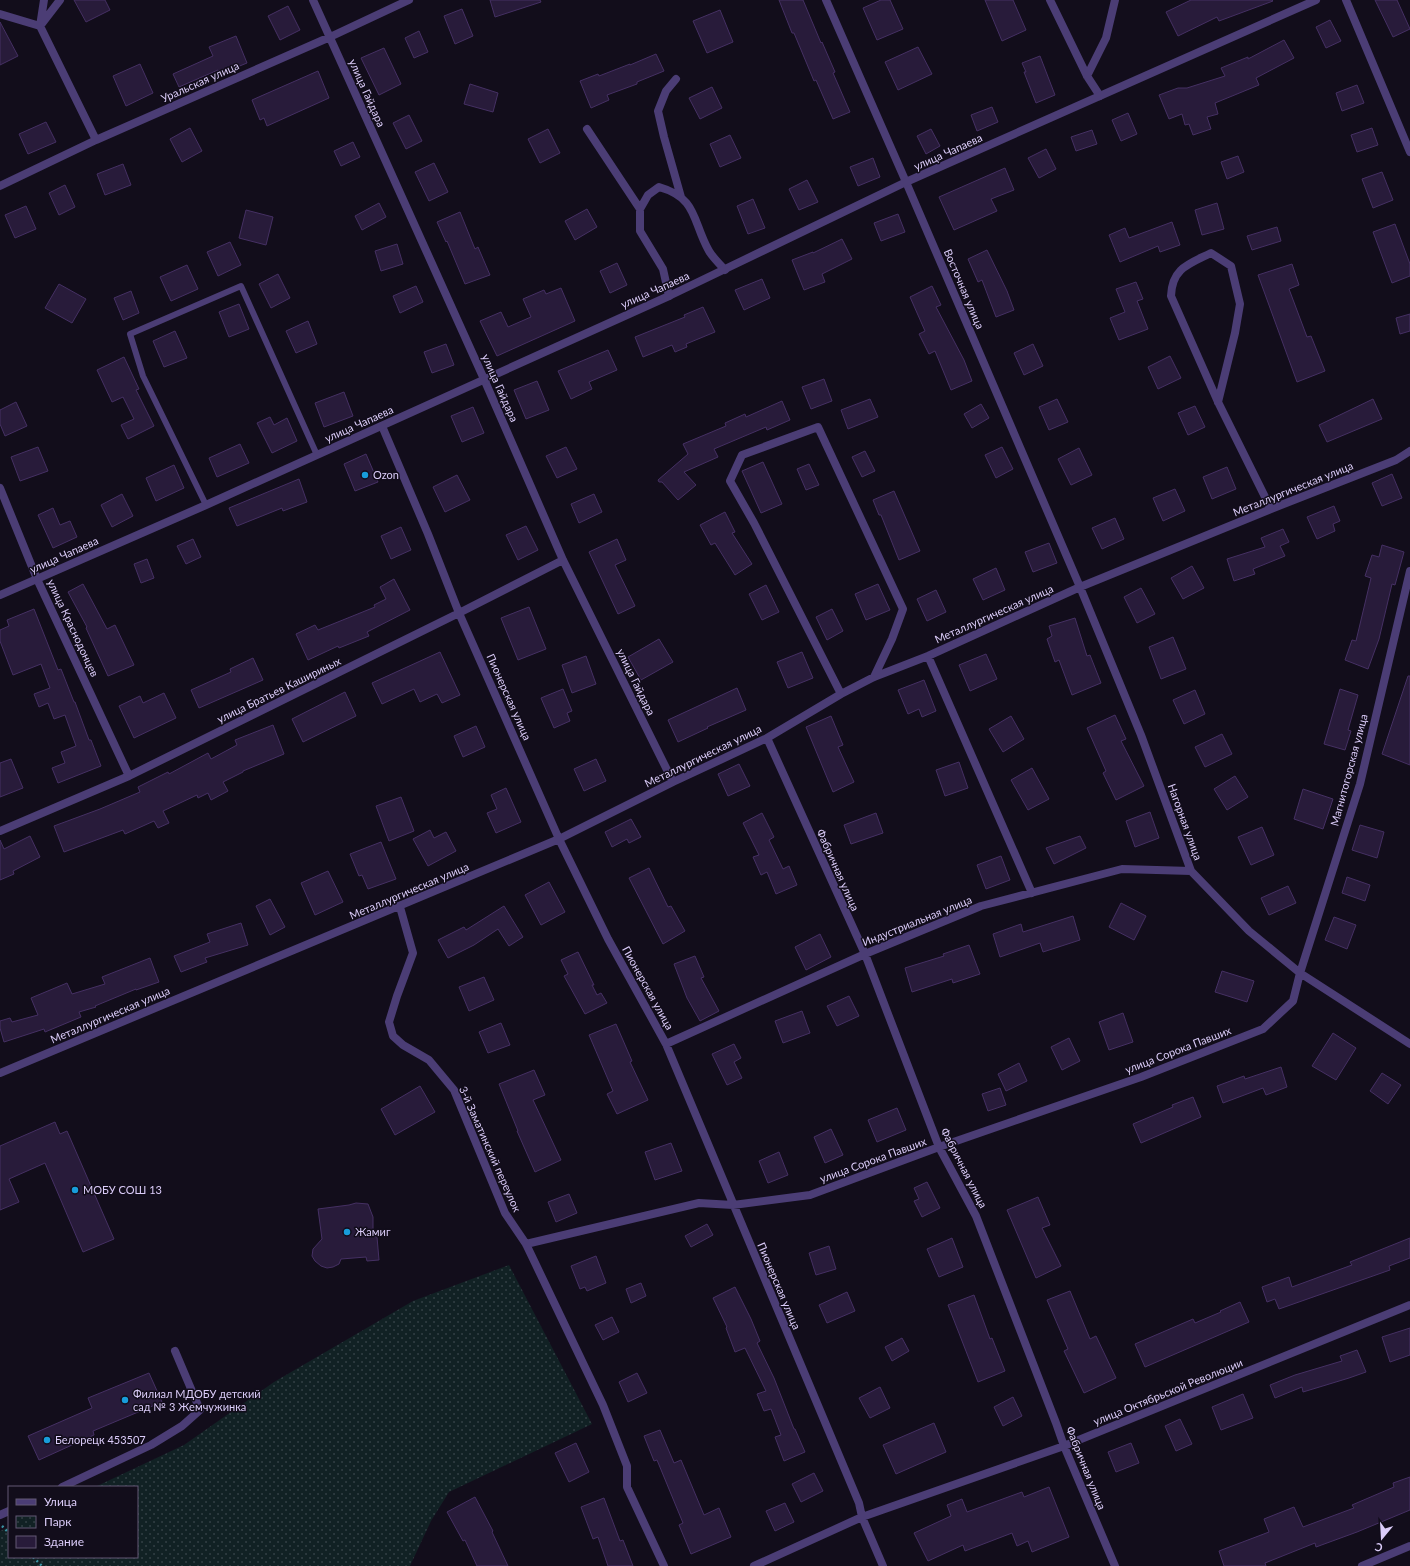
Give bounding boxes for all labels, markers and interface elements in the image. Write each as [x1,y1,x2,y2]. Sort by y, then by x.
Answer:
street label: улица Гайдара [347,57,388,129]
street label: Уральская улица [159,58,241,105]
street label: улица Чапаева [911,131,984,172]
street label: Восточная улица [942,247,987,331]
street label: улица Чапаева [618,269,691,310]
street label: улица Гайдара [480,352,521,424]
street label: улица Чапаева [322,403,395,444]
street label: Металлургическая улица [1231,458,1355,519]
place label: Ozon [373,468,399,481]
marker: Ozon [360,470,370,480]
street label: улица Чапаева [27,534,100,575]
street label: улица Краснодонцев [45,577,102,679]
street label: Металлургическая улица [932,581,1055,646]
street label: улица Гайдара [615,646,658,717]
street label: Пионерская улица [485,651,534,742]
street label: улица Братьев Кашириных [215,654,343,725]
street label: Магнитогорская улица [1327,712,1370,827]
street label: Металлургическая улица [642,722,763,790]
street label: Нагорная улица [1166,782,1205,862]
street label: Фабричная улица [815,827,862,913]
street label: Металлургическая улица [347,859,470,922]
street label: Индустриальная улица [860,893,973,948]
street label: Пионерская улица [620,944,677,1032]
street label: Металлургическая улица [48,983,171,1046]
street label: улица Сорока Павших [1123,1023,1233,1076]
street label: 3-й Заматинский переулок [457,1084,524,1214]
street label: Фабричная улица [939,1125,990,1210]
street label: улица Сорока Павших [818,1134,928,1185]
place label: МОБУ СОШ 13 [83,1183,162,1196]
marker: МОБУ СОШ 13 [70,1185,80,1195]
place label: Жамиг [355,1225,391,1238]
marker: Жамиг [342,1227,352,1237]
street label: Пионерская улица [755,1240,804,1331]
street label: улица Октябрьской Революции [1091,1356,1244,1428]
place label: Филиал МДОБУ детский сад № 3 Жемчужинка [133,1387,261,1413]
marker: Филиал МДОБУ детский сад № 3 Жемчужинка [120,1395,130,1405]
street label: Фабричная улица [1064,1424,1109,1511]
place label: Белорецк 453507 [55,1433,146,1446]
marker: Белорецк 453507 [42,1435,52,1445]
legend [8,1486,138,1558]
text: Улица [44,1494,77,1509]
text: Парк [44,1514,72,1529]
north arrow [1362,1518,1402,1558]
text: Здание [44,1534,84,1549]
text: С [1373,1540,1384,1555]

